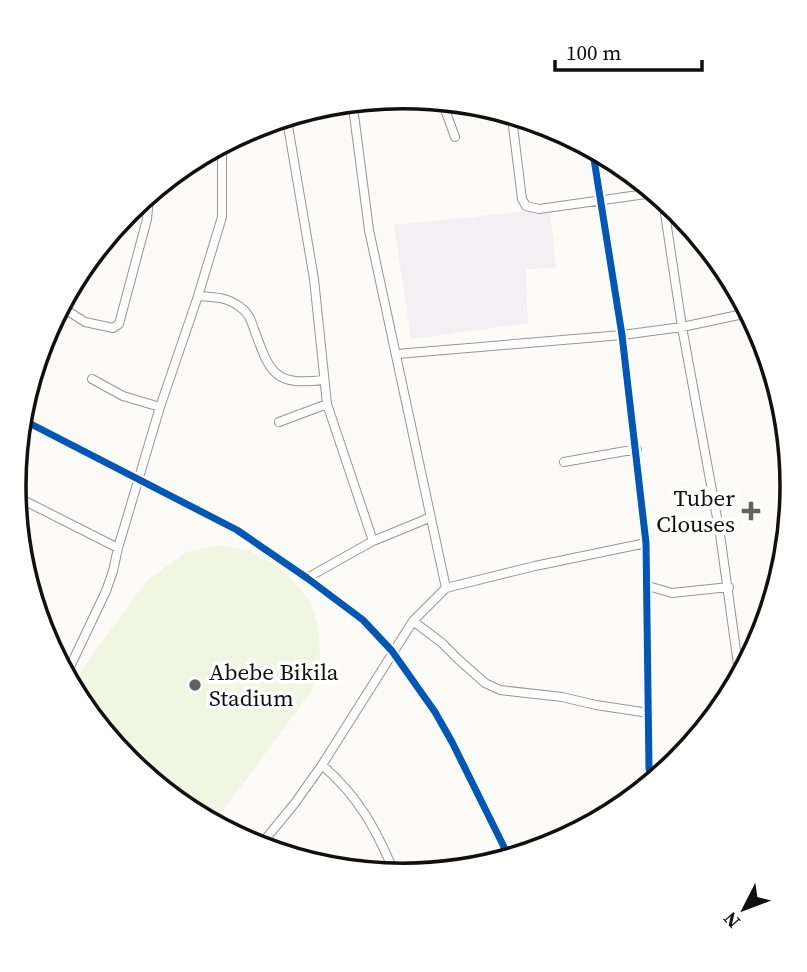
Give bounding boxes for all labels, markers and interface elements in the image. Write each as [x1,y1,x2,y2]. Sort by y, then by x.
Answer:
scale bar [555,28,702,72]
text: 100 m [566,38,621,67]
place label: Tuber Clouses [656,482,735,540]
marker: Tuber Clouses [741,501,761,521]
place label: Abebe Bikila Stadium [209,656,339,714]
marker: Abebe Bikila Stadium [187,677,203,693]
north arrow [709,874,779,944]
text: N [717,906,746,934]

